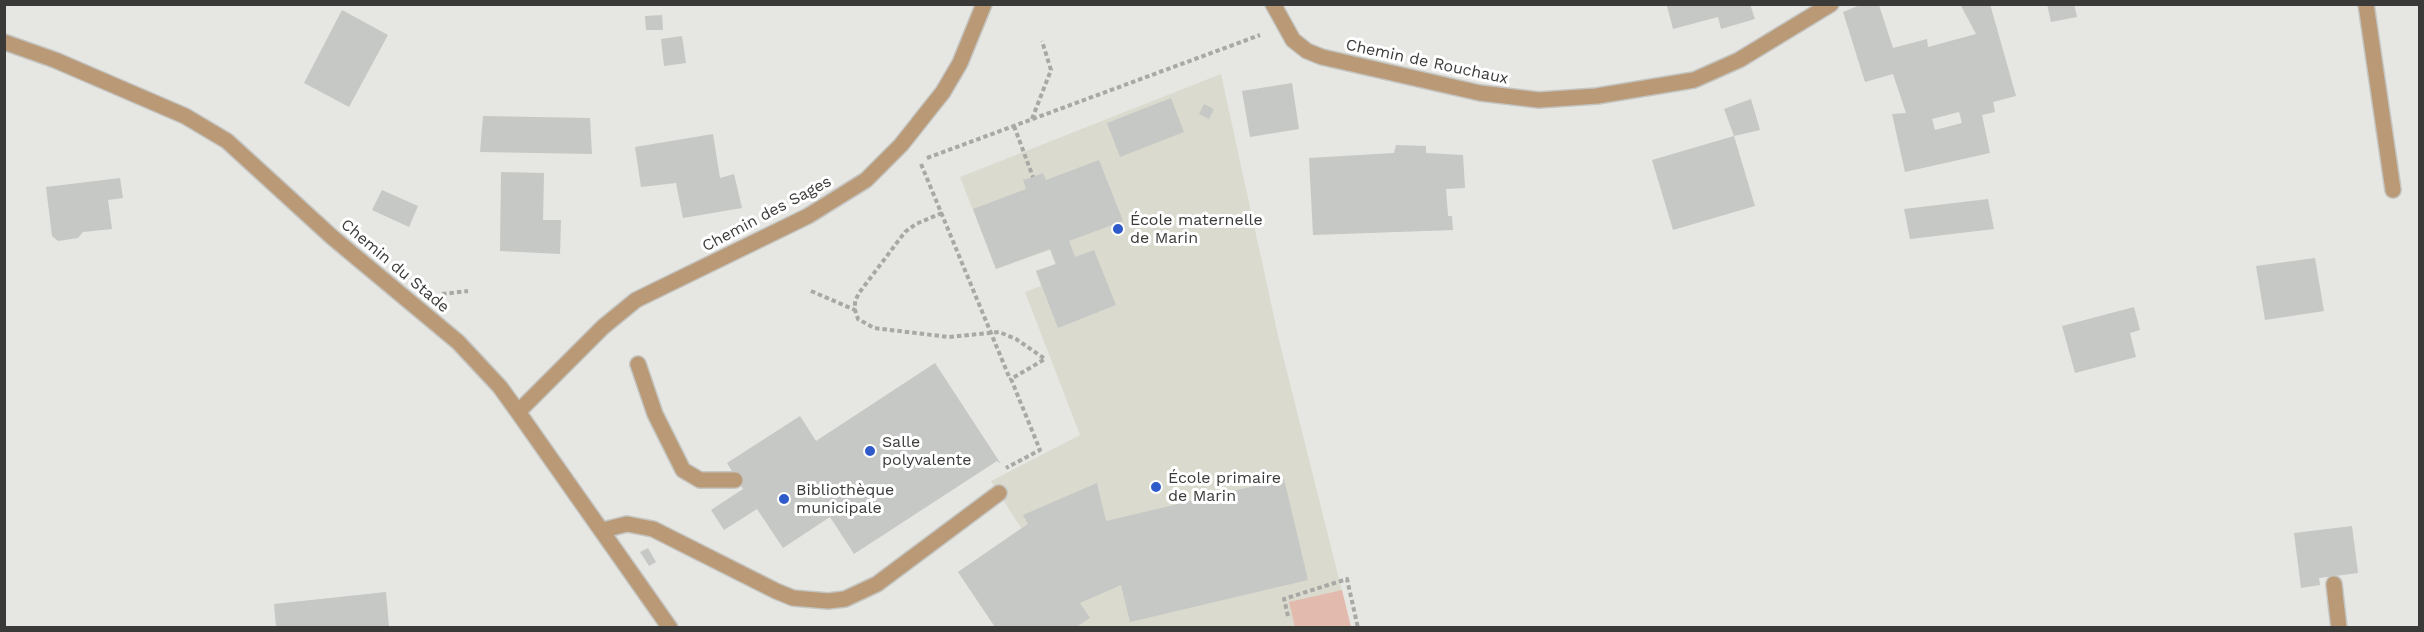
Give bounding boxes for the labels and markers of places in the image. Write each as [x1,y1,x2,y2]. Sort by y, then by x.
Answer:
place label: École maternelle de Marin [1130,210,1263,248]
marker: École maternelle de Marin [1111,222,1125,236]
place label: Salle polyvalente [882,432,971,470]
marker: Salle polyvalente [863,444,877,458]
place label: École primaire de Marin [1168,468,1281,506]
place label: Bibliothèque municipale [796,480,894,518]
marker: École primaire de Marin [1149,480,1163,494]
marker: Bibliothèque municipale [777,492,791,506]

